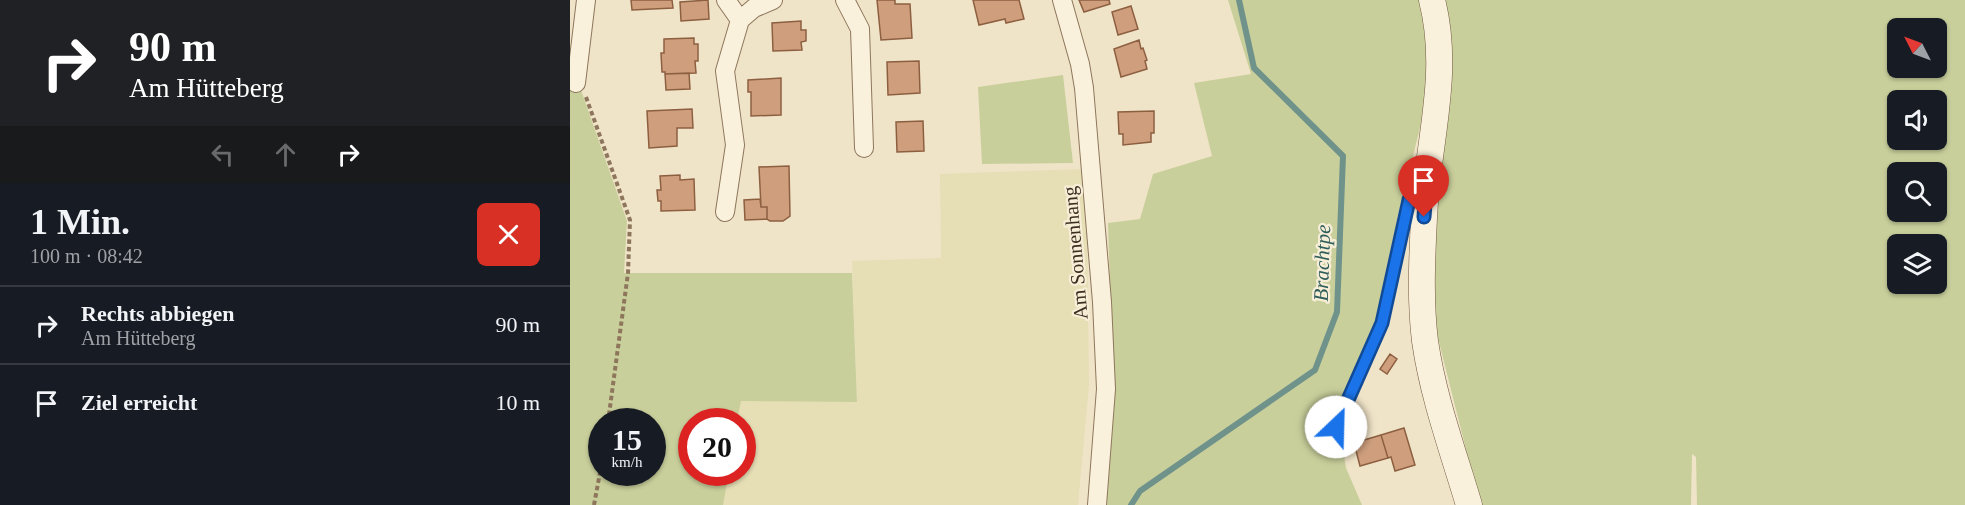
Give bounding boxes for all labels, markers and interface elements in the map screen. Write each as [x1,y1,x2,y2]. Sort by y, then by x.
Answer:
north arrow [1887,18,1947,78]
map controls [1887,18,1947,294]
icon: right [30,24,108,102]
text: 90 m [129,24,217,70]
text: Am Hütteberg [129,73,284,103]
button: sound [1887,90,1947,150]
icon: left [206,138,239,171]
icon: ahead [269,138,302,171]
icon: right [332,138,365,171]
pin [1398,155,1449,217]
button: search [1887,162,1947,222]
icon: arrive [1407,164,1440,197]
street label: Am Sonnenhang [1058,185,1093,321]
text: 1 Min. [30,202,130,242]
button: close [477,203,540,266]
water label: Brachtpe [1309,224,1335,302]
button: layers [1887,234,1947,294]
text: 100 m · 08:42 [30,245,143,267]
text: Rechts abbiegen [81,301,234,326]
icon: right [30,309,63,342]
text: 90 m [495,312,540,337]
text: Am Hütteberg [81,327,196,349]
icon: arrive [30,387,63,420]
text: Ziel erreicht [81,390,197,415]
text: 10 m [495,390,540,415]
position arrow [1304,395,1368,459]
speed limit sign: 20 [678,408,756,486]
text: 15 [612,423,642,456]
text: km/h [612,454,642,470]

